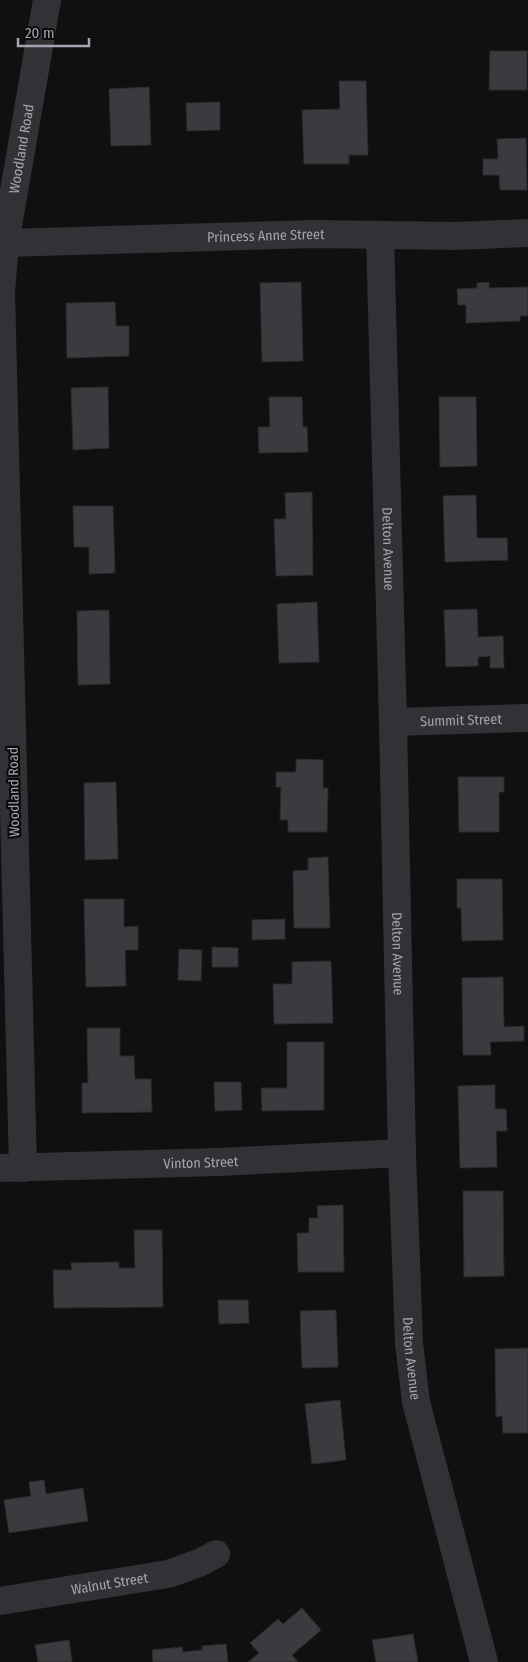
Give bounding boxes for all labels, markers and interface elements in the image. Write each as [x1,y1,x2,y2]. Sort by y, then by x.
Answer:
scale bar [18,15,89,47]
text: 20 m [25,24,55,42]
street label: Woodland Road [5,103,37,195]
street label: Princess Anne Street [207,225,325,246]
street label: Delton Avenue [379,507,398,591]
street label: Summit Street [420,710,502,730]
street label: Woodland Road [5,747,23,837]
street label: Delton Avenue [388,912,407,996]
street label: Vinton Street [163,1152,239,1172]
street label: Delton Avenue [400,1317,424,1401]
street label: Walnut Street [70,1569,150,1598]

